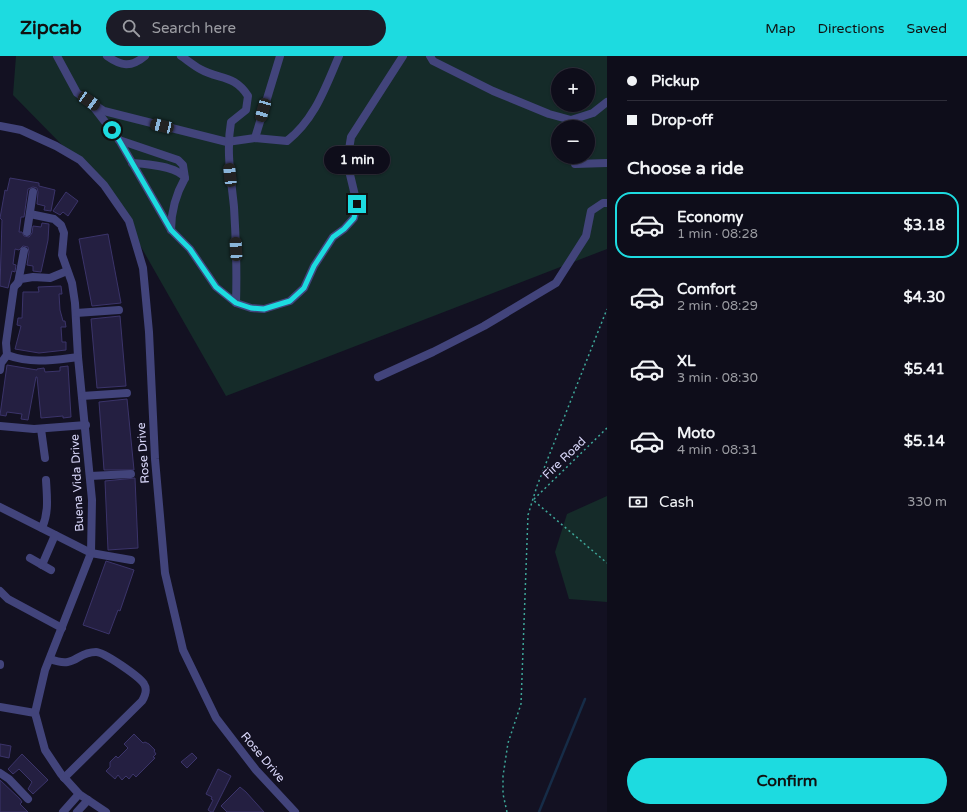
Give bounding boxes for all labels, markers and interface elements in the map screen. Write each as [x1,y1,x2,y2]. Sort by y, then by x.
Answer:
search box [106,10,386,46]
text: Zipcab [20,17,82,39]
icon: search [120,17,142,39]
text: Search here [152,19,236,37]
text: Map [765,20,796,37]
text: Directions [818,20,885,37]
text: Saved [907,20,947,37]
map controls [551,68,595,164]
button: + [551,68,595,112]
text: Pickup [651,72,699,90]
car [76,89,102,113]
car [254,97,272,123]
text: Drop-off [651,111,713,129]
car [149,117,175,135]
button: − [551,120,595,164]
route start [103,121,121,139]
callout: 1 min [324,146,390,174]
text: 1 min [340,152,374,168]
text: Choose a ride [627,157,744,179]
car [223,162,237,188]
route end [348,195,366,213]
icon: car [629,207,665,243]
text: Economy [677,208,743,226]
text: $3.18 [904,216,945,234]
text: 1 min · 08:28 [677,226,758,242]
car [229,237,243,261]
icon: car [629,279,665,315]
text: Comfort [677,280,736,298]
text: $4.30 [904,288,945,306]
text: 2 min · 08:29 [677,298,758,314]
icon: car [629,351,665,387]
text: XL [677,352,696,370]
text: $5.41 [904,360,945,378]
text: 3 min · 08:30 [677,370,758,386]
street label: Rose Drive [134,422,152,484]
icon: car [629,423,665,459]
text: Moto [677,424,715,442]
text: $5.14 [904,432,945,450]
street label: Buena Vida Drive [67,434,87,532]
street label: Fire Road [539,434,589,482]
text: 4 min · 08:31 [677,442,758,458]
icon: cash [627,491,649,513]
text: Cash [659,493,694,511]
text: 330 m [907,494,947,510]
street label: Rose Drive [238,729,288,785]
button: Confirm [627,758,947,804]

